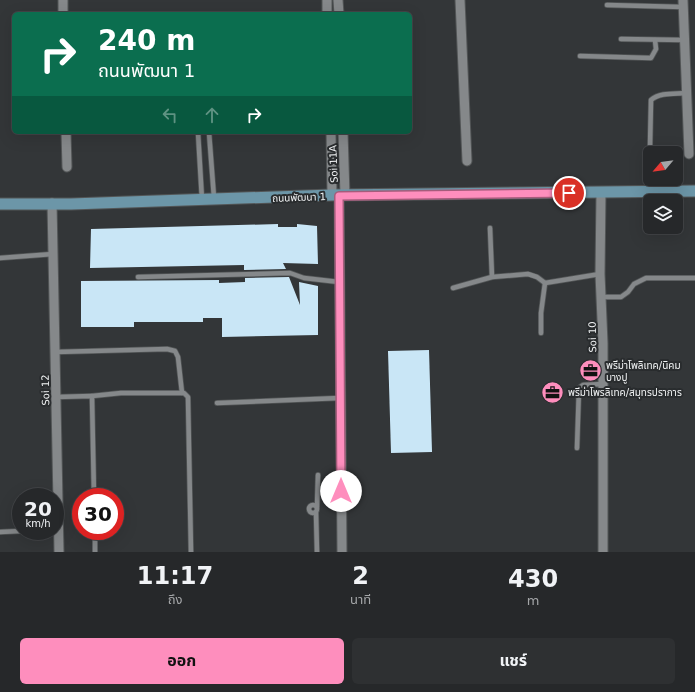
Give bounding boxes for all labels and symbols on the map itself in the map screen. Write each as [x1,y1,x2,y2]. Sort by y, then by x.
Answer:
street label: Soi 11A [327,145,340,183]
north arrow [643,146,683,186]
pin [552,176,586,210]
street label: ถนนพัฒนา 1 [272,191,326,204]
street label: Soi 10 [587,321,598,353]
office icon: พรีม่าโพลิเทค/นิคม บางปู [578,358,604,384]
place label: พรีม่าโพลิเทค/นิคม บางปู [606,359,681,384]
street label: Soi 12 [40,374,51,406]
office icon: พรีม่าโพรลิเทค/สมุทรปราการ [539,379,565,405]
place label: พรีม่าโพรลิเทค/สมุทรปราการ [568,386,682,399]
position arrow [320,470,362,512]
speed limit sign: 30 [72,488,124,540]

